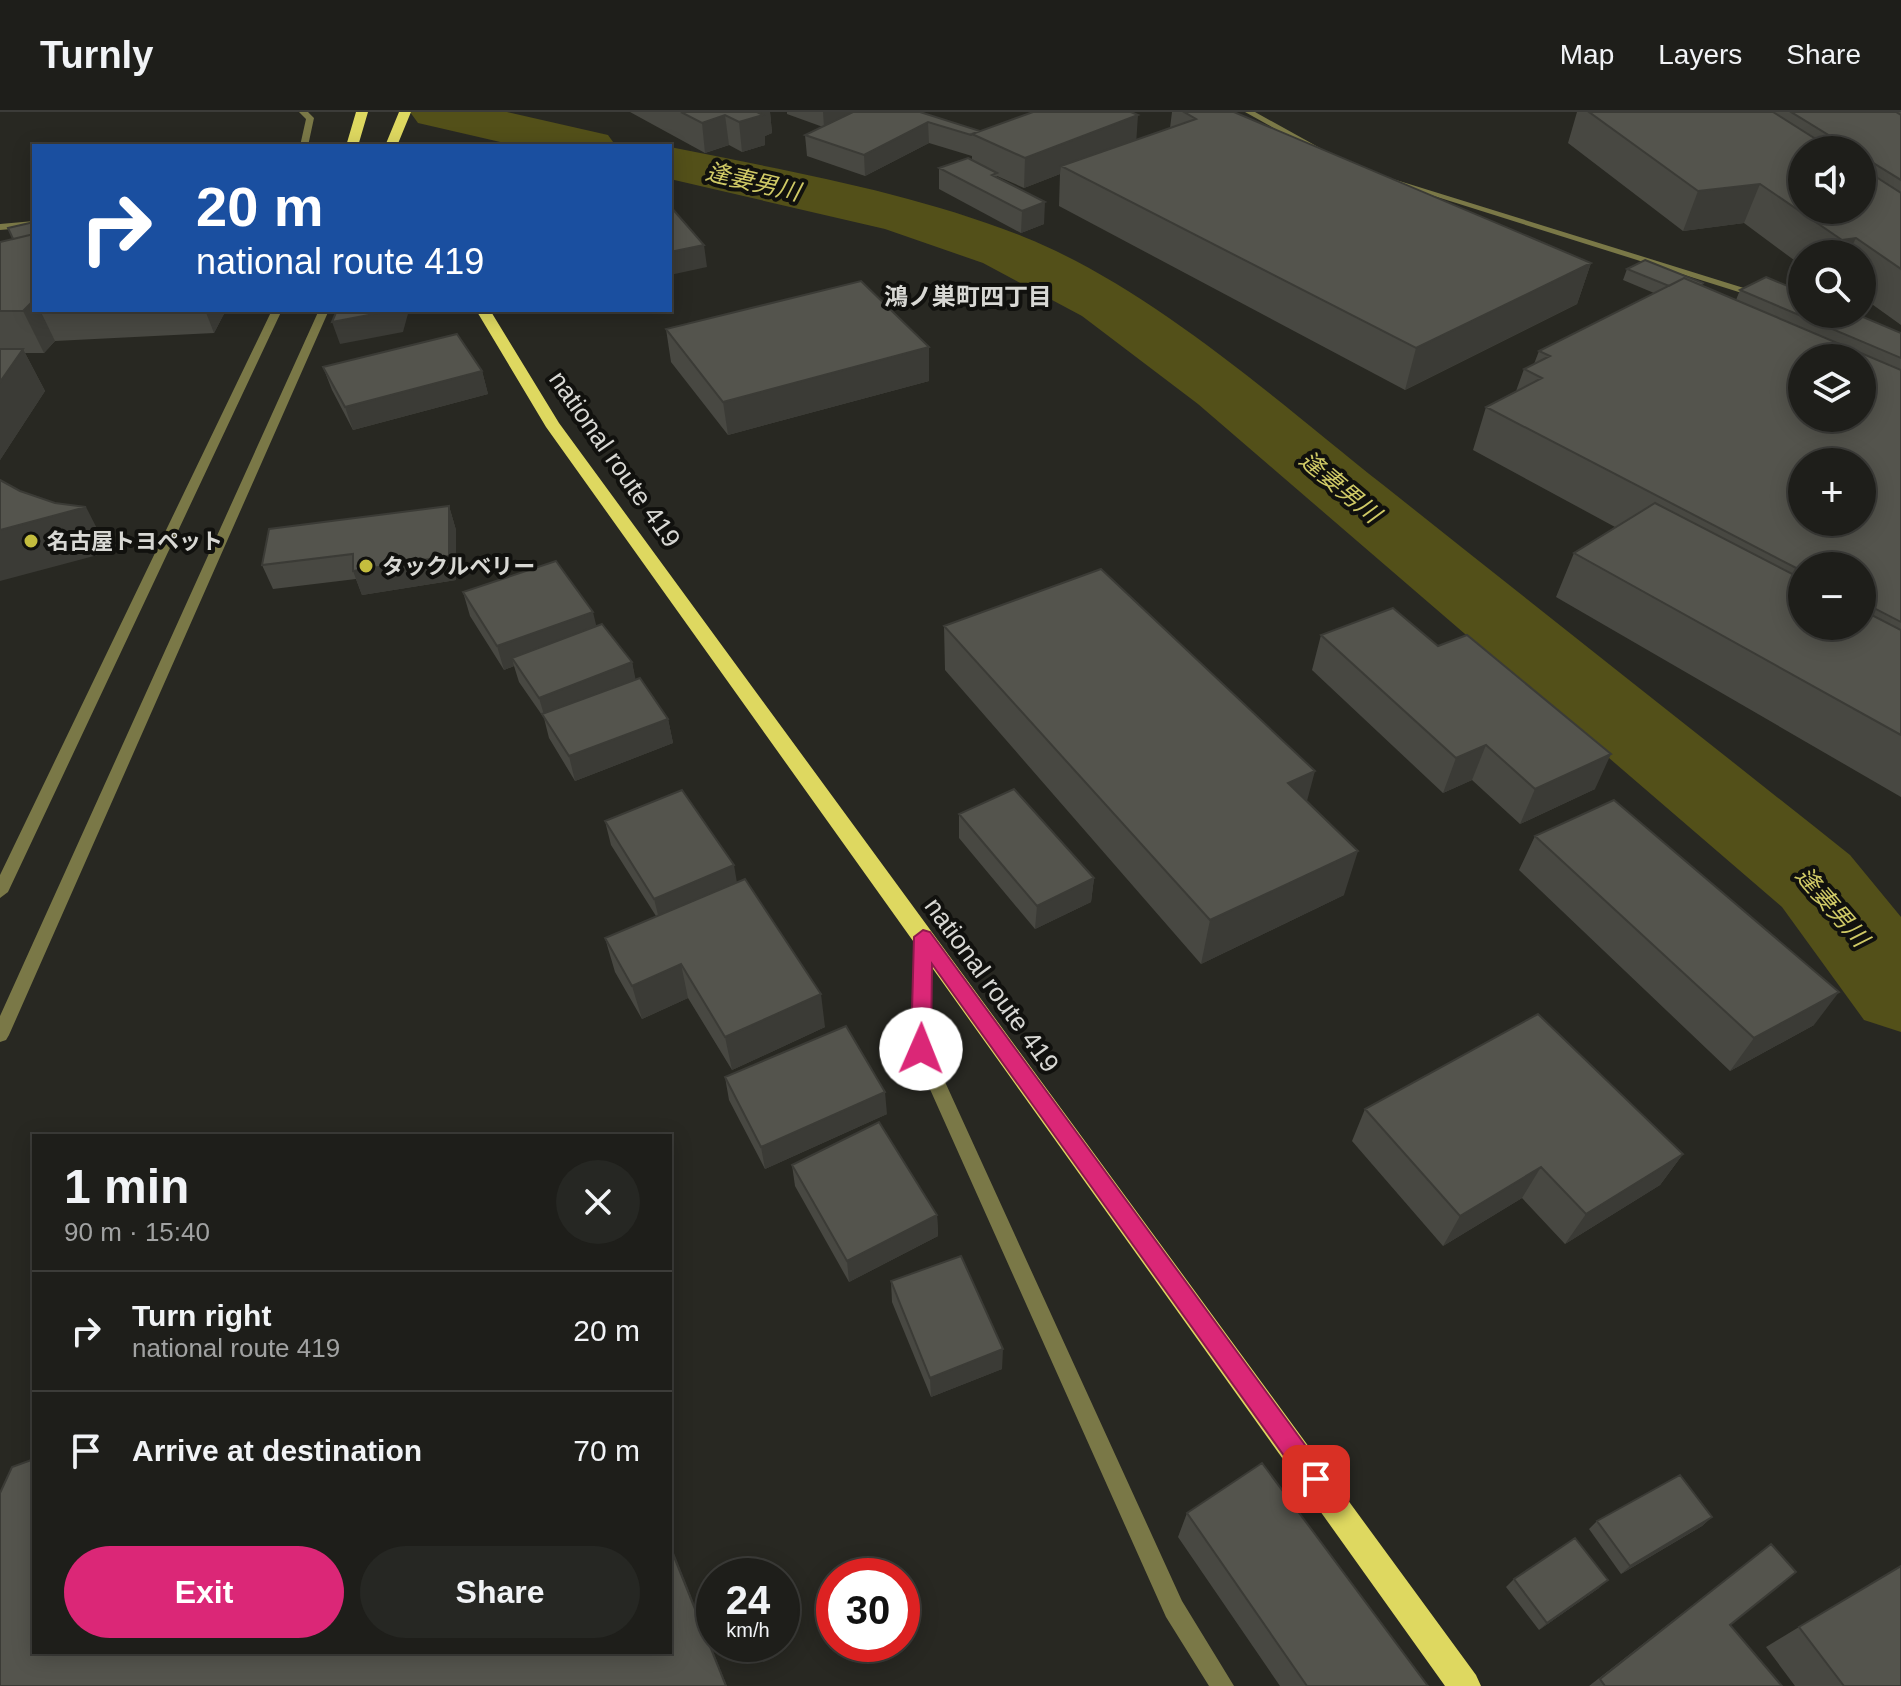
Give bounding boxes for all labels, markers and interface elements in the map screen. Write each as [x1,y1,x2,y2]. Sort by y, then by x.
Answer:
text: Turnly [40,34,153,76]
text: Map [1560,39,1614,70]
text: Layers [1658,39,1742,70]
text: Share [1786,39,1861,70]
map controls [1788,136,1876,640]
button: sound [1788,136,1876,224]
water label: 逢妻男川 [703,158,806,206]
text: 20 m [196,175,324,238]
icon: right [64,176,168,280]
button: search [1788,240,1876,328]
text: national route 419 [196,241,484,282]
district label: 鴻ノ巣町四丁目 [884,283,1052,310]
button: layers [1788,344,1876,432]
street label: national route 419 [543,365,687,553]
water label: 逢妻男川 [1295,445,1388,530]
button: + [1788,448,1876,536]
place label: 名古屋トヨペット [47,529,223,554]
marker: 名古屋トヨペット [22,532,40,550]
button: − [1788,552,1876,640]
place label: タックルベリー [382,554,535,579]
marker: タックルベリー [357,557,375,575]
water label: 逢妻男川 [1791,862,1876,954]
street label: national route 419 [919,892,1065,1078]
position arrow [879,1007,963,1091]
text: 1 min [64,1160,189,1213]
button: close [556,1160,640,1244]
text: 90 m · 15:40 [64,1217,210,1247]
text: Turn right [132,1299,271,1332]
icon: right [64,1309,108,1353]
text: 20 m [573,1314,640,1347]
text: national route 419 [132,1333,340,1363]
icon: arrive [64,1429,108,1473]
text: Arrive at destination [132,1434,422,1467]
text: 70 m [573,1434,640,1467]
pin [1282,1445,1350,1513]
icon: arrive [1294,1457,1338,1501]
button: Exit [64,1546,344,1638]
button: Share [360,1546,640,1638]
speed limit sign: 30 [816,1558,920,1662]
text: 24 [726,1578,770,1622]
text: km/h [726,1619,770,1641]

